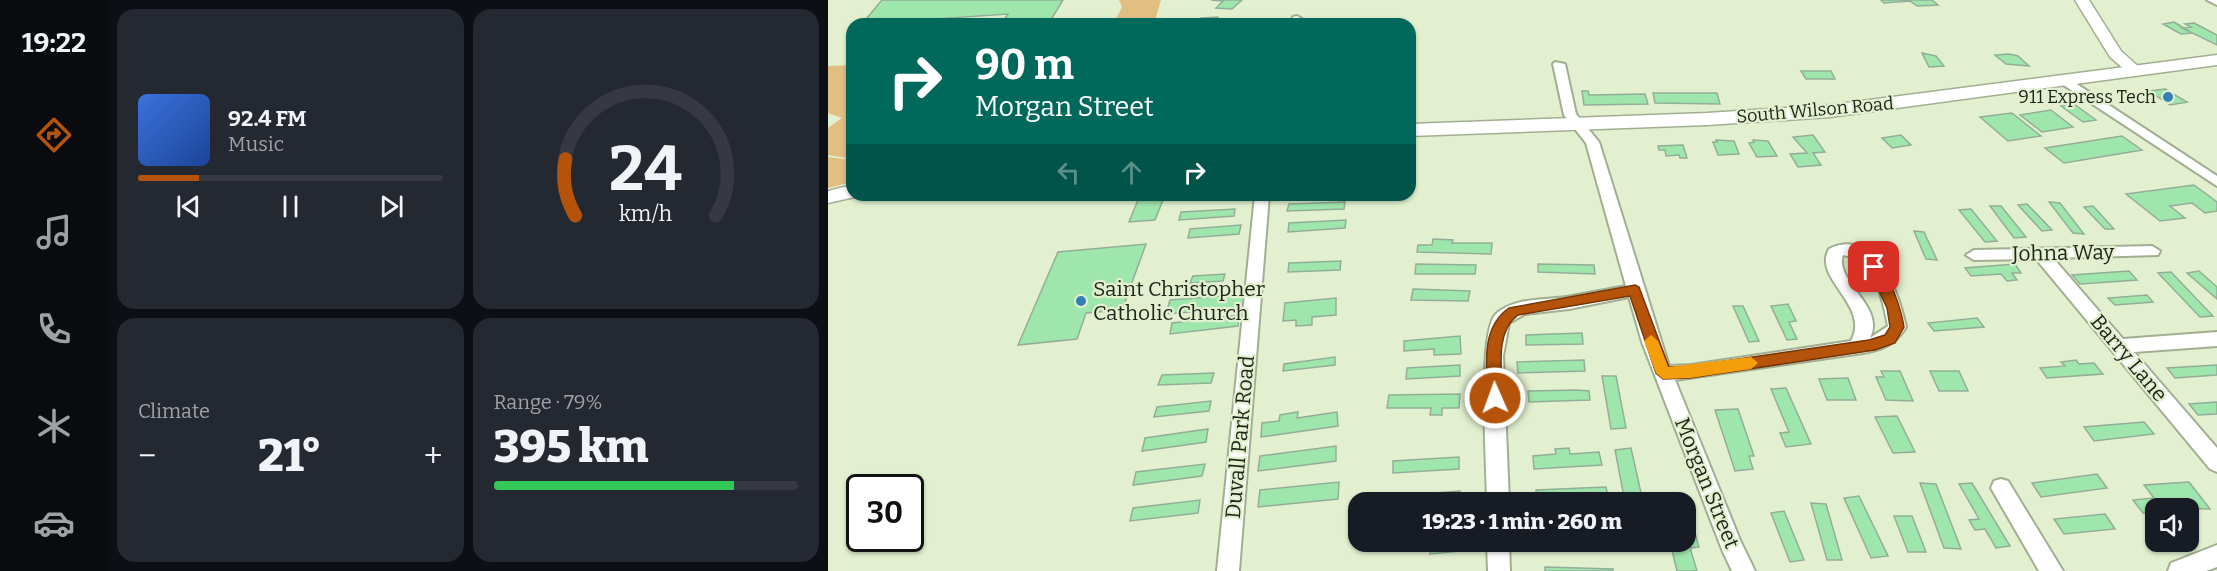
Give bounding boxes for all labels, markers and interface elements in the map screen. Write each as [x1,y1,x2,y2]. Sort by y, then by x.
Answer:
text: 19:22 [22,27,86,59]
text: 90 m [975,40,1074,90]
icon: right [876,42,954,120]
place label: 911 Express Tech [2018,86,2156,108]
marker: 911 Express Tech [2161,90,2175,104]
text: Morgan Street [975,91,1154,123]
street label: South Wilson Road [1736,92,1895,128]
text: 92.4 FM [228,105,307,132]
icon: directions [33,114,75,156]
text: Music [228,132,284,156]
text: 24 [609,132,682,207]
icon: left [1052,156,1085,189]
icon: ahead [1115,156,1148,189]
icon: right [1178,156,1211,189]
icon: previous [172,190,205,223]
icon: pause [274,190,307,223]
icon: next [375,190,408,223]
text: km/h [619,201,672,227]
icon: music [33,211,75,253]
street label: Johna Way [2011,239,2115,267]
pin [1848,241,1899,292]
icon: arrive [1857,250,1890,283]
place label: Saint Christopher Catholic Church [1093,276,1265,326]
marker: Saint Christopher Catholic Church [1074,294,1088,308]
icon: phone [33,308,75,350]
street label: Barry Lane [2085,309,2173,407]
street label: Duvall Park Road [1220,354,1260,520]
position arrow [1463,366,1527,430]
text: Range · 79% [494,390,602,414]
text: Climate [138,399,210,423]
icon: climate [33,405,75,447]
street label: Morgan Street [1669,414,1745,553]
text: 395 km [494,420,649,474]
text: 21° [258,429,322,483]
text: − [138,436,156,476]
text: + [424,436,442,476]
speed limit sign: 30 [846,474,924,552]
map controls [2145,498,2199,552]
button: sound [2145,498,2199,552]
icon: car [33,502,75,544]
text: 19:23 · 1 min · 260 m [1422,508,1622,535]

